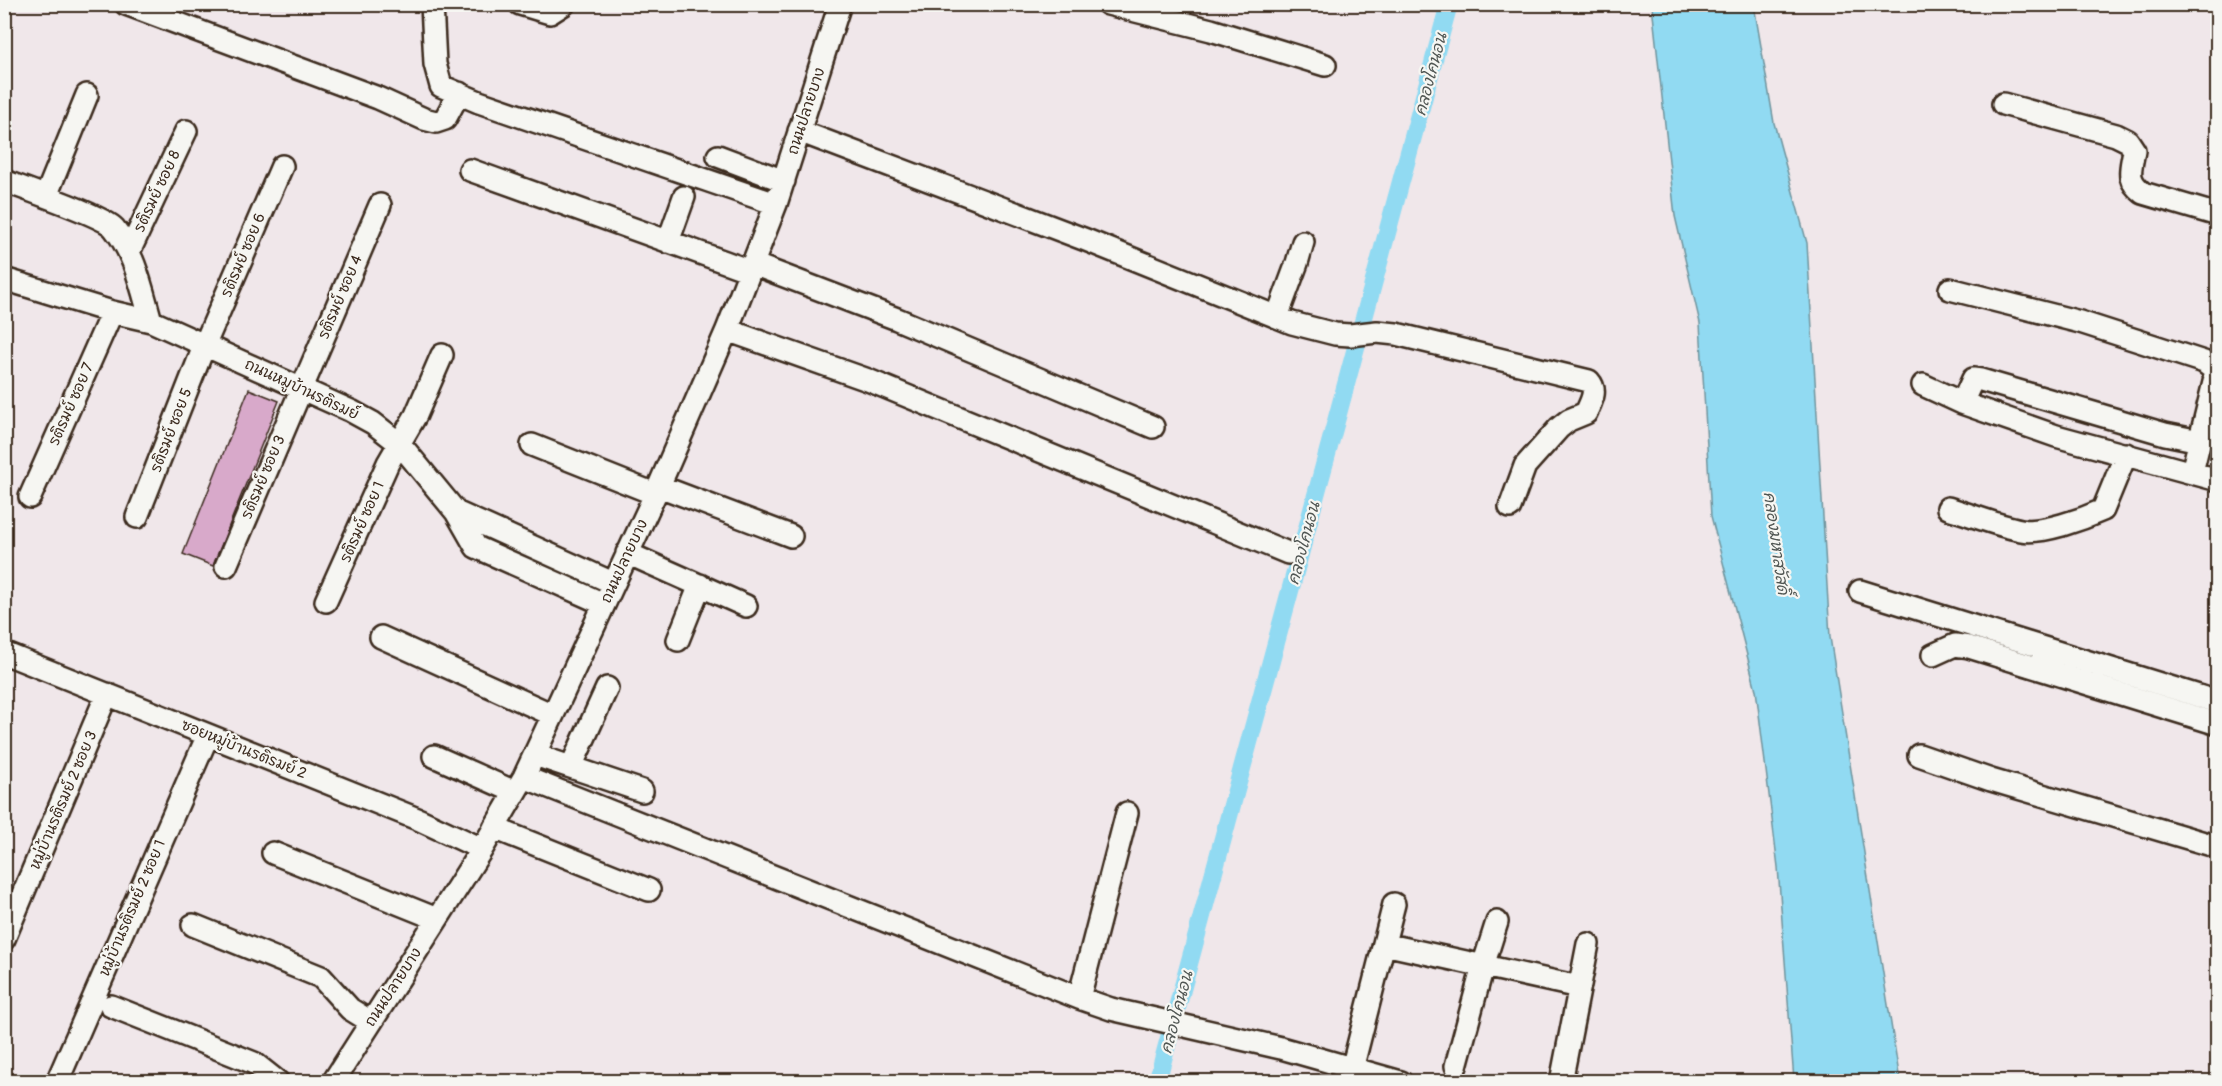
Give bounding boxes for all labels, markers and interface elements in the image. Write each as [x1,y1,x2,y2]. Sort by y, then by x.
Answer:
water label: คลองโคนอน [1409,30,1452,118]
street label: ถนนปลายบาง [783,65,829,157]
street label: รติรมย์ ซอย 8 [129,146,185,235]
street label: รติรมย์ ซอย 6 [216,210,270,300]
street label: รติรมย์ ซอย 4 [313,252,367,342]
street label: ถนนหมูบ้านรติรมย์ [241,354,362,425]
street label: รติรมย์ ซอย 7 [44,359,98,449]
street label: รติรมย์ ซอย 5 [146,385,196,475]
street label: รติรมย์ ซอย 3 [236,432,290,522]
street label: รติรมย์ ซอย 1 [335,478,389,566]
water label: คลองมหาสวัสดิ์ [1759,490,1799,600]
water label: คลองโคนอน [1282,499,1325,587]
street label: ถนนปลายบาง [597,516,652,606]
street label: ซอยหมู่บ้านรติรมย์ 2 [178,715,310,784]
street label: หมู่บ้านรติรมย์ 2 ซอย 3 [25,728,102,873]
street label: หมู่บ้านรติรมย์ 2 ซอย 1 [94,837,171,980]
street label: ถนนปลายบาง [361,944,426,1030]
water label: คลองโคนอน [1155,968,1198,1056]

